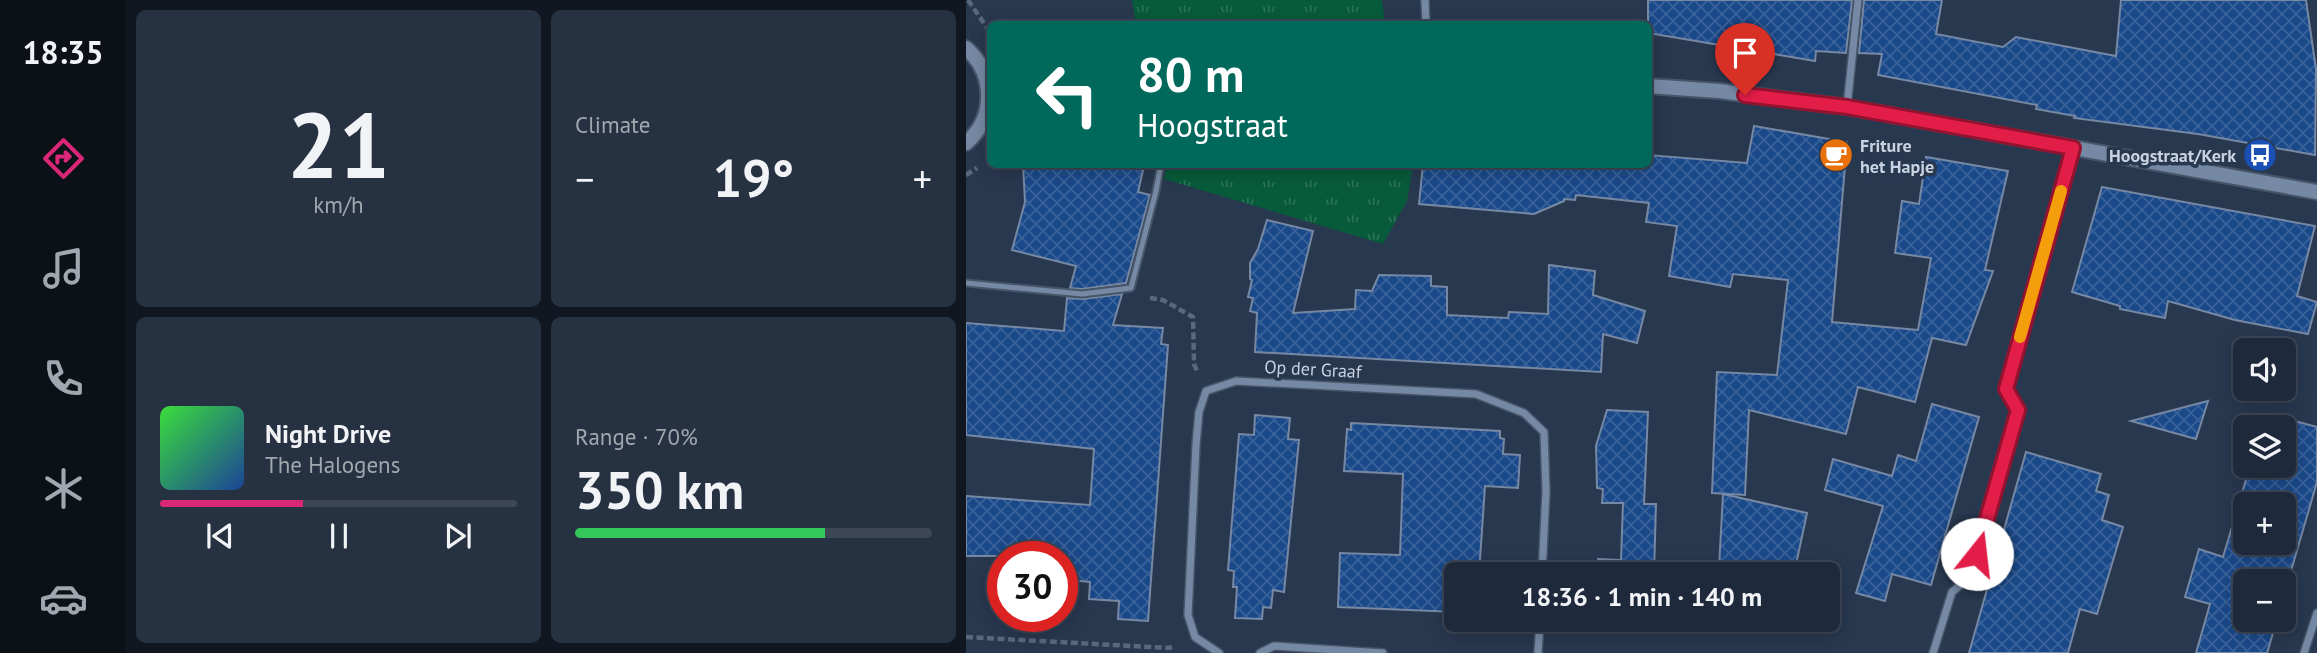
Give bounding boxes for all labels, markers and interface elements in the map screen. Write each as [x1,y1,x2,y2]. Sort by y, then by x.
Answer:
pin [1715,23,1775,95]
text: 18:35 [22,31,104,73]
icon: arrive [1726,34,1764,72]
text: 80 m [1137,42,1244,106]
icon: left [1022,49,1113,140]
text: 21 [287,85,390,203]
text: Hoogstraat [1137,104,1288,146]
text: Climate [575,110,650,139]
icon: directions [39,134,88,183]
place label: Friture het Hapje [1860,134,1934,178]
cafe icon: Friture het Hapje [1817,136,1855,174]
bus stop icon: Hoogstraat/Kerk [2241,136,2279,174]
text: 19° [713,144,794,211]
place label: Hoogstraat/Kerk [2109,144,2236,167]
text: − [575,154,594,203]
text: + [913,154,932,203]
text: km/h [313,190,364,219]
icon: music [39,244,88,293]
map controls [2233,338,2296,632]
button: sound [2233,338,2296,401]
icon: phone [39,354,88,403]
street label: Op der Graaf [1264,355,1363,383]
button: layers [2233,415,2296,478]
text: Night Drive [265,417,391,450]
text: Range · 70% [575,422,698,451]
text: The Halogens [265,450,400,479]
text: 350 km [575,456,744,523]
icon: climate [39,464,88,513]
button: + [2233,492,2296,555]
icon: previous [201,517,239,555]
icon: pause [320,517,358,555]
icon: next [439,517,477,555]
position arrow [1940,517,2014,591]
speed limit sign: 30 [987,541,1078,632]
button: − [2233,569,2296,632]
icon: car [39,574,88,623]
text: 18:36 · 1 min · 140 m [1522,580,1762,613]

